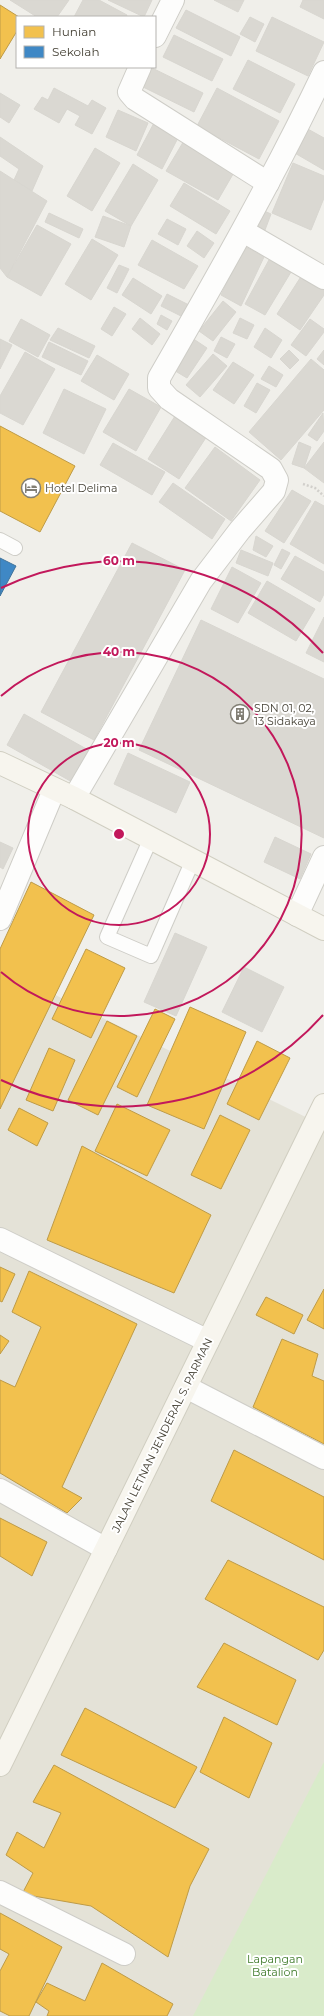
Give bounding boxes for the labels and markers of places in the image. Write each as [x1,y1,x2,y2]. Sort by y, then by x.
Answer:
hotel icon: Hotel Delima [20,477,42,499]
place label: Hotel Delima [45,481,117,495]
place label: SDN 01, 02, 13 Sidakaya [254,701,316,728]
building icon: SDN 01, 02, 13 Sidakaya [229,703,251,725]
centre of rings [112,827,126,841]

